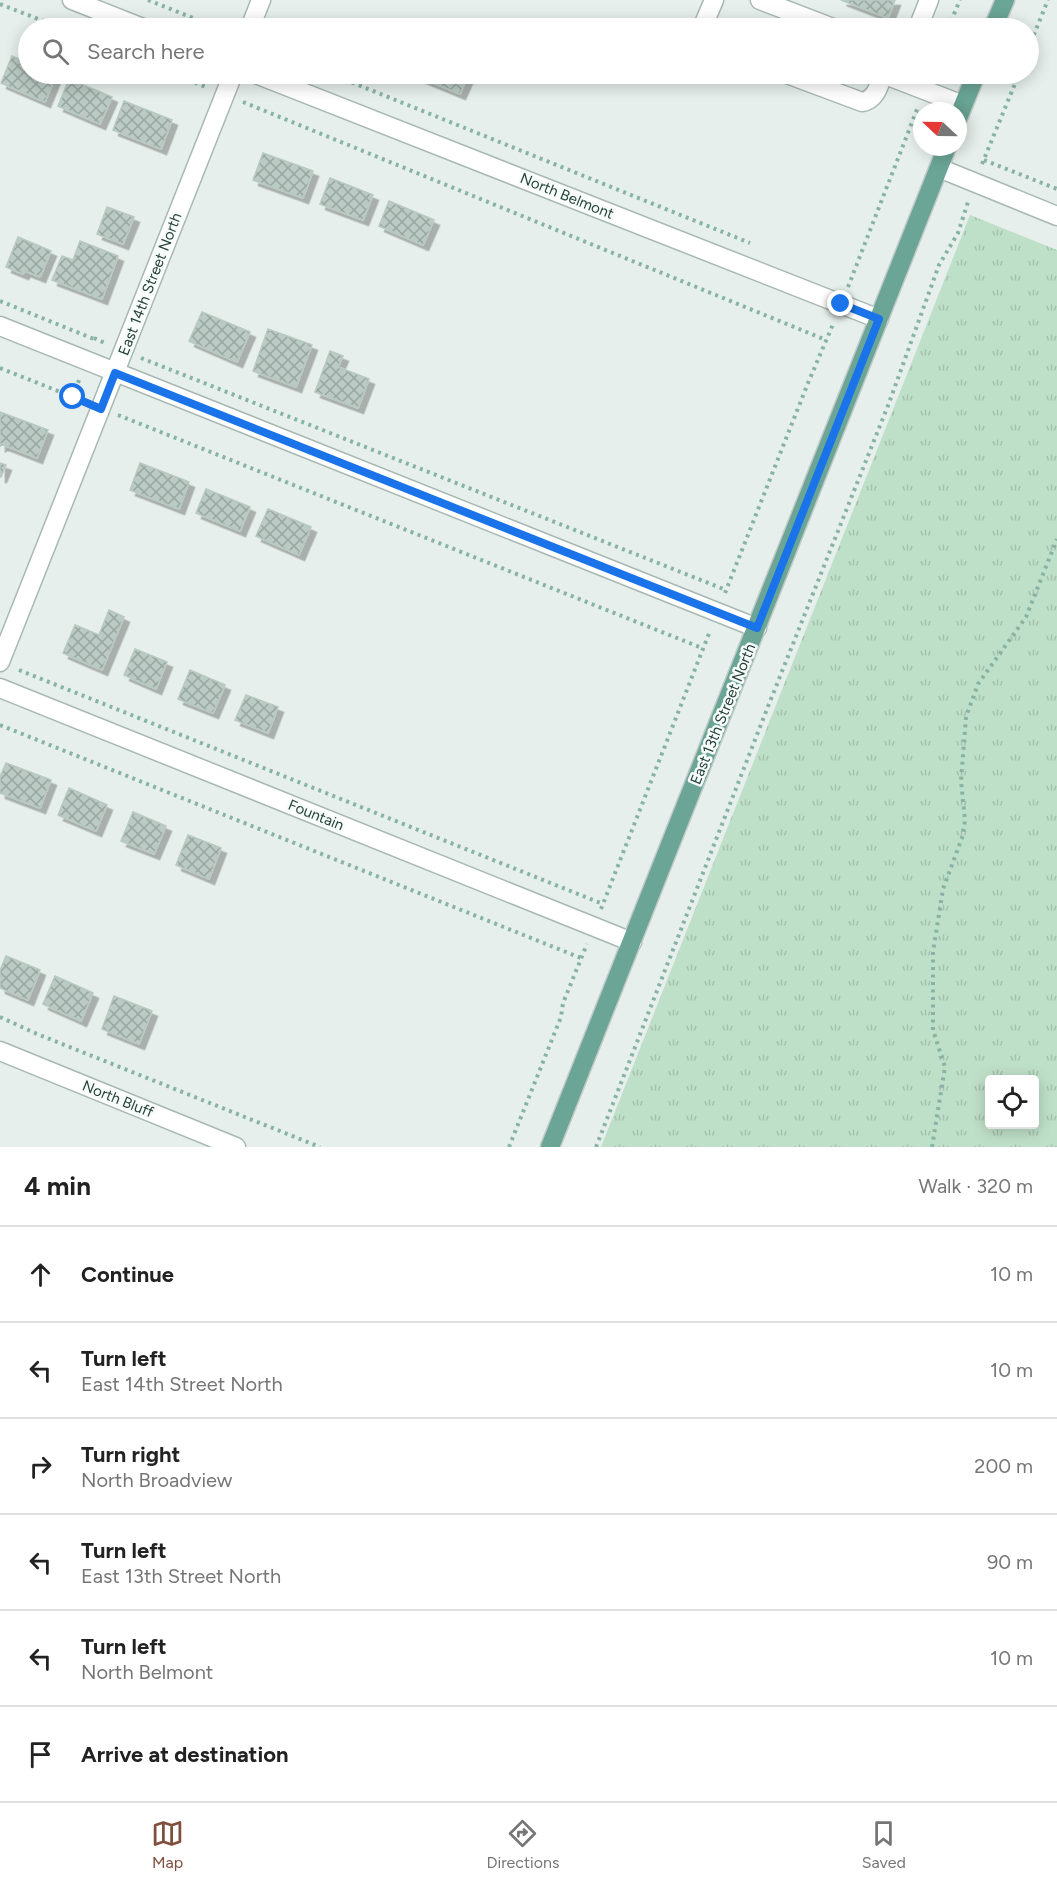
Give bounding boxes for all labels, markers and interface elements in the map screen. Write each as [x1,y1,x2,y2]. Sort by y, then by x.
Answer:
search box [18,18,1039,84]
icon: search [39,35,72,68]
text: Search here [87,38,205,65]
north arrow [913,102,967,156]
street label: North Belmont [518,169,617,223]
street label: East 14th Street North [114,210,186,358]
route end [827,290,853,316]
route start [59,383,85,409]
street label: East 13th Street North [687,641,759,787]
street label: Fountain [285,796,347,834]
map controls [985,1075,1039,1129]
button: locate [985,1075,1039,1129]
street label: North Bluff [80,1077,157,1122]
text: 4 min [24,1170,91,1202]
text: Walk · 320 m [919,1174,1033,1198]
icon: ahead [24,1258,57,1291]
text: Continue [81,1261,174,1288]
text: 10 m [990,1262,1033,1286]
text: Turn left [81,1345,167,1372]
icon: left [24,1354,57,1387]
text: 10 m [990,1358,1033,1382]
text: East 14th Street North [81,1372,283,1396]
text: Turn right [81,1441,180,1468]
icon: right [24,1450,57,1483]
text: 200 m [974,1454,1033,1478]
text: North Broadview [81,1468,232,1492]
text: Turn left [81,1537,167,1564]
icon: left [24,1546,57,1579]
text: 90 m [987,1550,1033,1574]
text: East 13th Street North [81,1564,281,1588]
text: Turn left [81,1633,167,1660]
icon: left [24,1642,57,1675]
text: 10 m [990,1646,1033,1670]
text: North Belmont [81,1660,213,1684]
icon: arrive [24,1738,57,1771]
text: Arrive at destination [81,1741,289,1768]
tab: Map [151,1817,184,1872]
tab: Directions [486,1817,559,1872]
tab: Saved [862,1817,906,1872]

